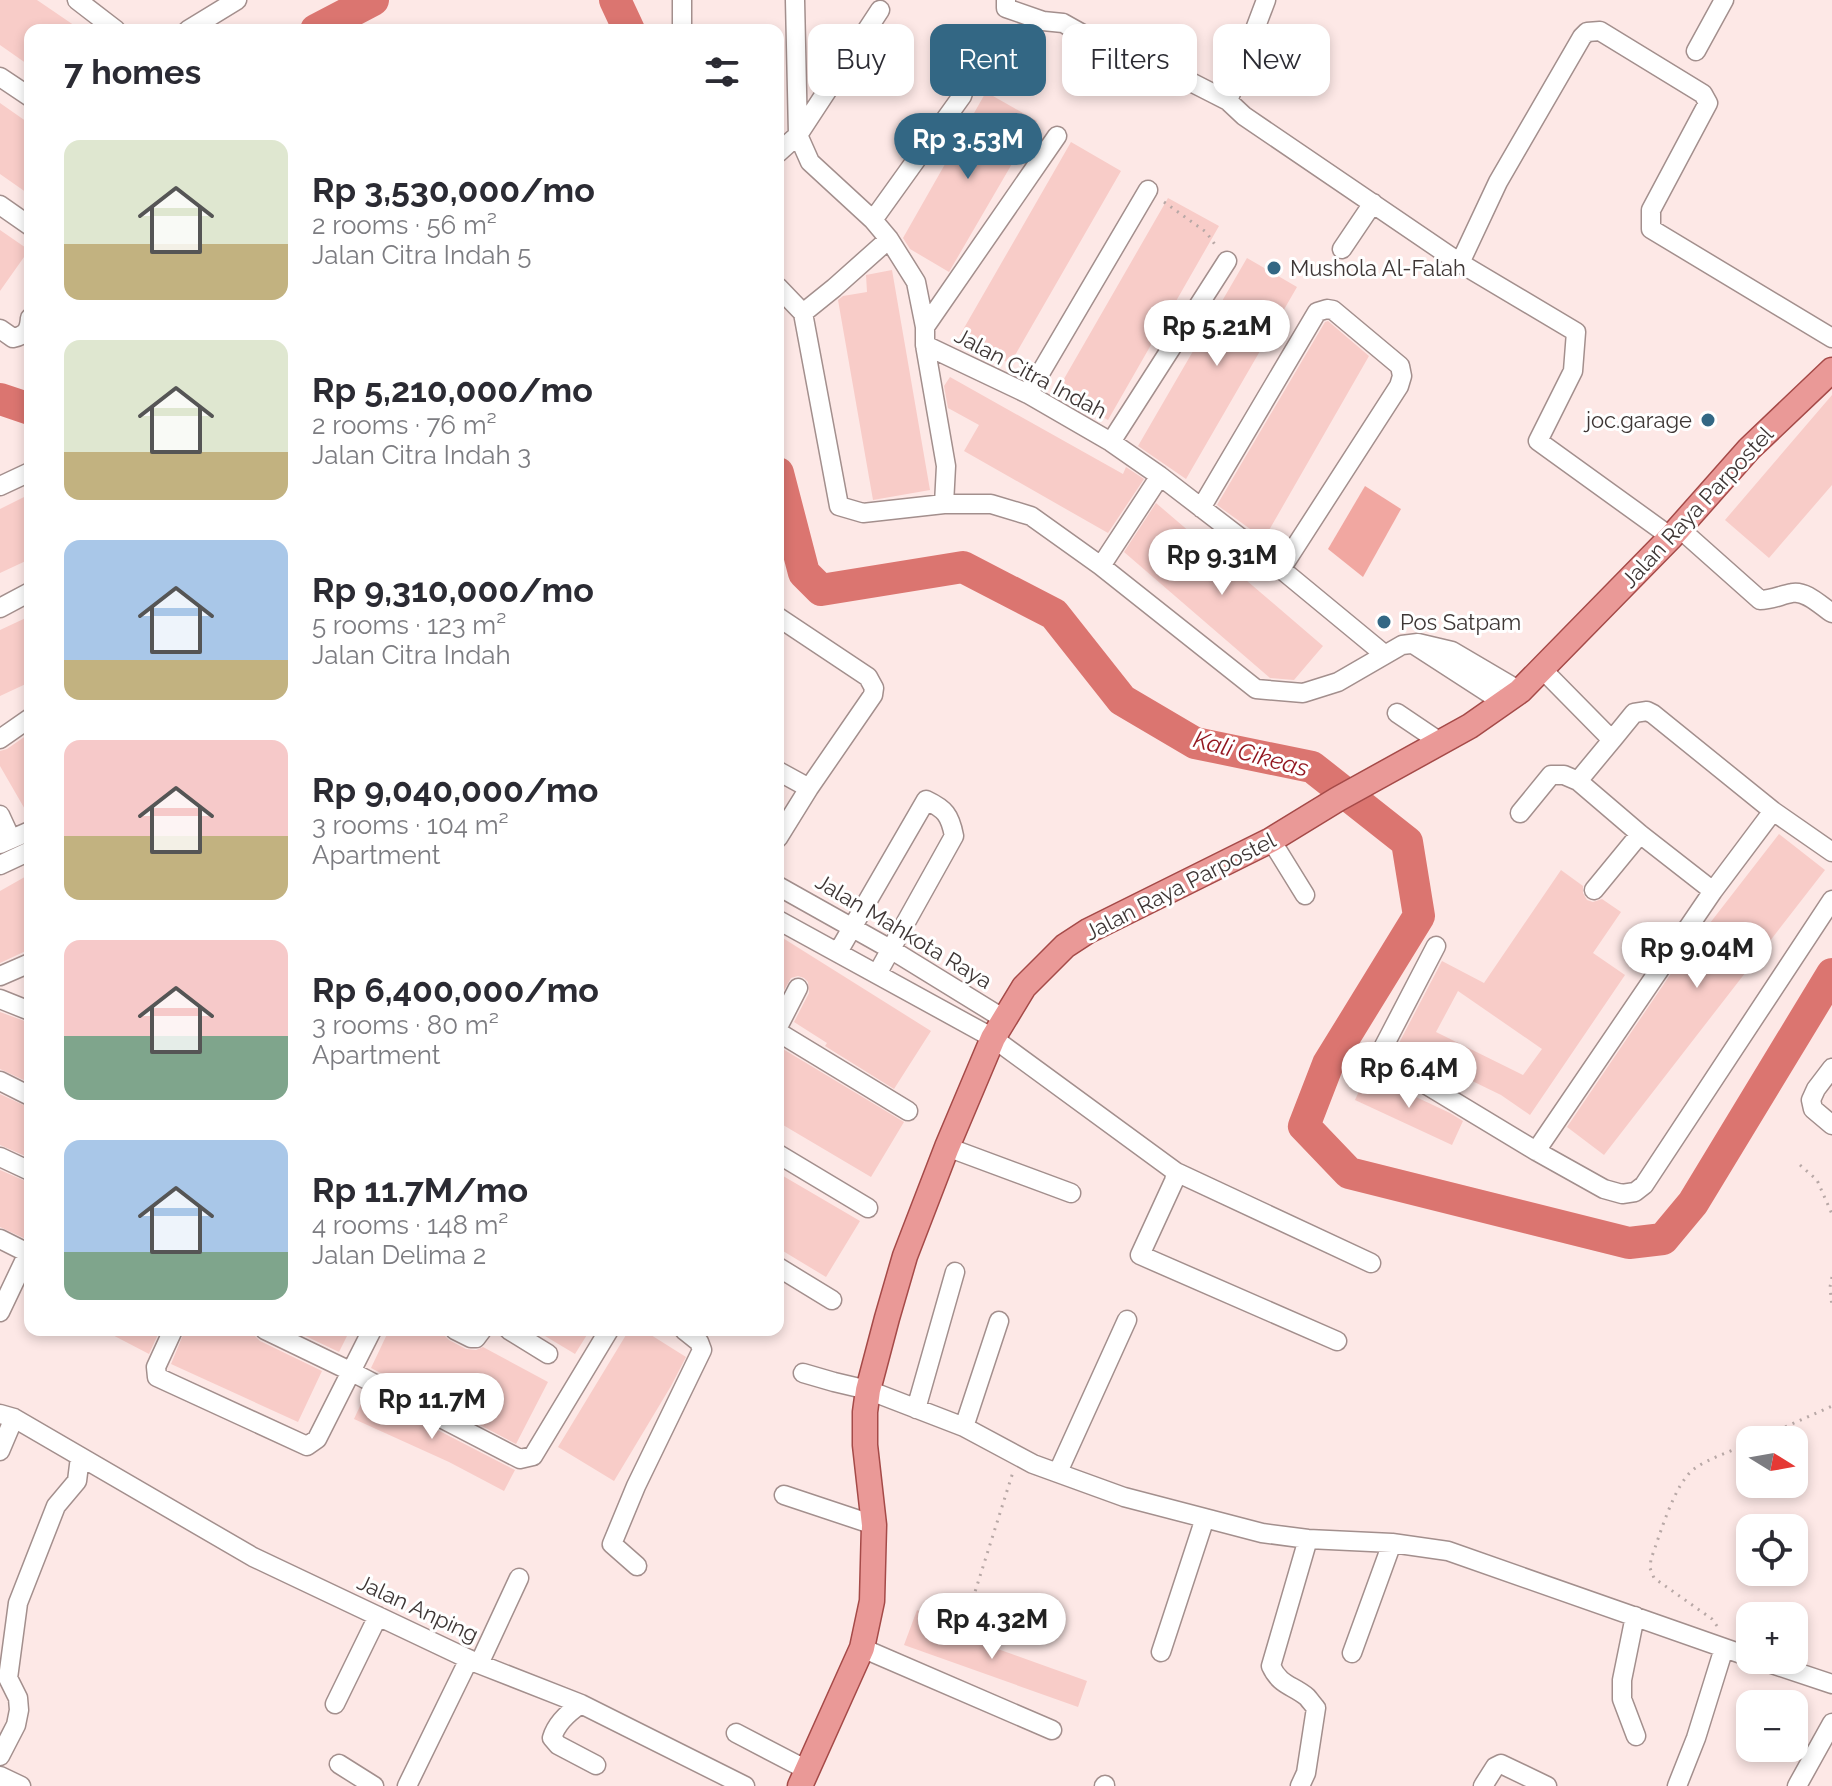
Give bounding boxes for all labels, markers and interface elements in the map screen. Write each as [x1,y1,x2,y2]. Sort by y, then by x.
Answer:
chip: Buy [808,24,914,96]
chip: Rent [930,24,1046,96]
chip: Filters [1062,24,1197,96]
chip: New [1213,24,1330,96]
icon: filters [700,50,744,94]
text: 7 homes [64,52,201,92]
pin: Rp 3.53M [885,113,1051,181]
text: Rp 3.53M [912,124,1024,154]
text: Rp 3,530,000/mo [312,170,595,210]
icon: home [128,172,224,268]
text: 2 rooms · 56 m² [312,210,497,240]
text: Jalan Citra Indah 5 [312,240,531,270]
place label: Mushola Al-Falah [1290,255,1466,281]
marker: Mushola Al-Falah [1265,259,1283,277]
pin: Rp 5.21M [1134,300,1300,368]
text: Rp 5.21M [1162,311,1272,341]
street label: Jalan Citra Indah [951,322,1111,424]
text: Rp 5,210,000/mo [312,370,593,410]
icon: home [128,372,224,468]
place label: joc.garage [1583,407,1692,433]
text: 2 rooms · 76 m² [312,410,497,440]
marker: joc.garage [1699,411,1717,429]
street label: Jalan Raya Parpostel [1616,421,1778,593]
text: Jalan Citra Indah 3 [312,440,531,470]
pin: Rp 9.31M [1139,529,1305,597]
text: Rp 9.31M [1167,540,1277,570]
text: Rp 9,310,000/mo [312,570,594,610]
icon: home [128,572,224,668]
place label: Pos Satpam [1400,609,1521,635]
text: 5 rooms · 123 m² [312,610,506,640]
marker: Pos Satpam [1375,613,1393,631]
text: Jalan Citra Indah [312,640,511,670]
water label: Kali Cikeas [1191,724,1312,783]
text: Rp 9,040,000/mo [312,770,598,810]
icon: home [128,772,224,868]
text: 3 rooms · 104 m² [312,810,509,840]
street label: Jalan Raya Parpostel [1080,827,1280,945]
text: Apartment [312,840,441,870]
street label: Jalan Mahkota Raya [811,868,997,994]
pin: Rp 9.04M [1614,922,1780,990]
text: Rp 9.04M [1640,933,1754,963]
text: Rp 6,400,000/mo [312,970,599,1010]
icon: home [128,972,224,1068]
text: 3 rooms · 80 m² [312,1010,499,1040]
text: Apartment [312,1040,441,1070]
pin: Rp 6.4M [1335,1042,1483,1110]
text: Rp 6.4M [1360,1053,1458,1083]
text: Rp 11.7M/mo [312,1170,528,1210]
icon: home [128,1172,224,1268]
text: 4 rooms · 148 m² [312,1210,508,1240]
text: Jalan Delima 2 [312,1240,486,1270]
pin: Rp 11.7M [349,1373,515,1441]
text: Rp 11.7M [378,1384,486,1414]
north arrow [1736,1426,1808,1498]
map controls [1736,1426,1808,1762]
button: locate [1736,1514,1808,1586]
street label: Jalan Anping [353,1569,483,1647]
pin: Rp 4.32M [909,1593,1075,1661]
button: + [1736,1602,1808,1674]
text: Rp 4.32M [936,1604,1048,1634]
button: − [1736,1690,1808,1762]

